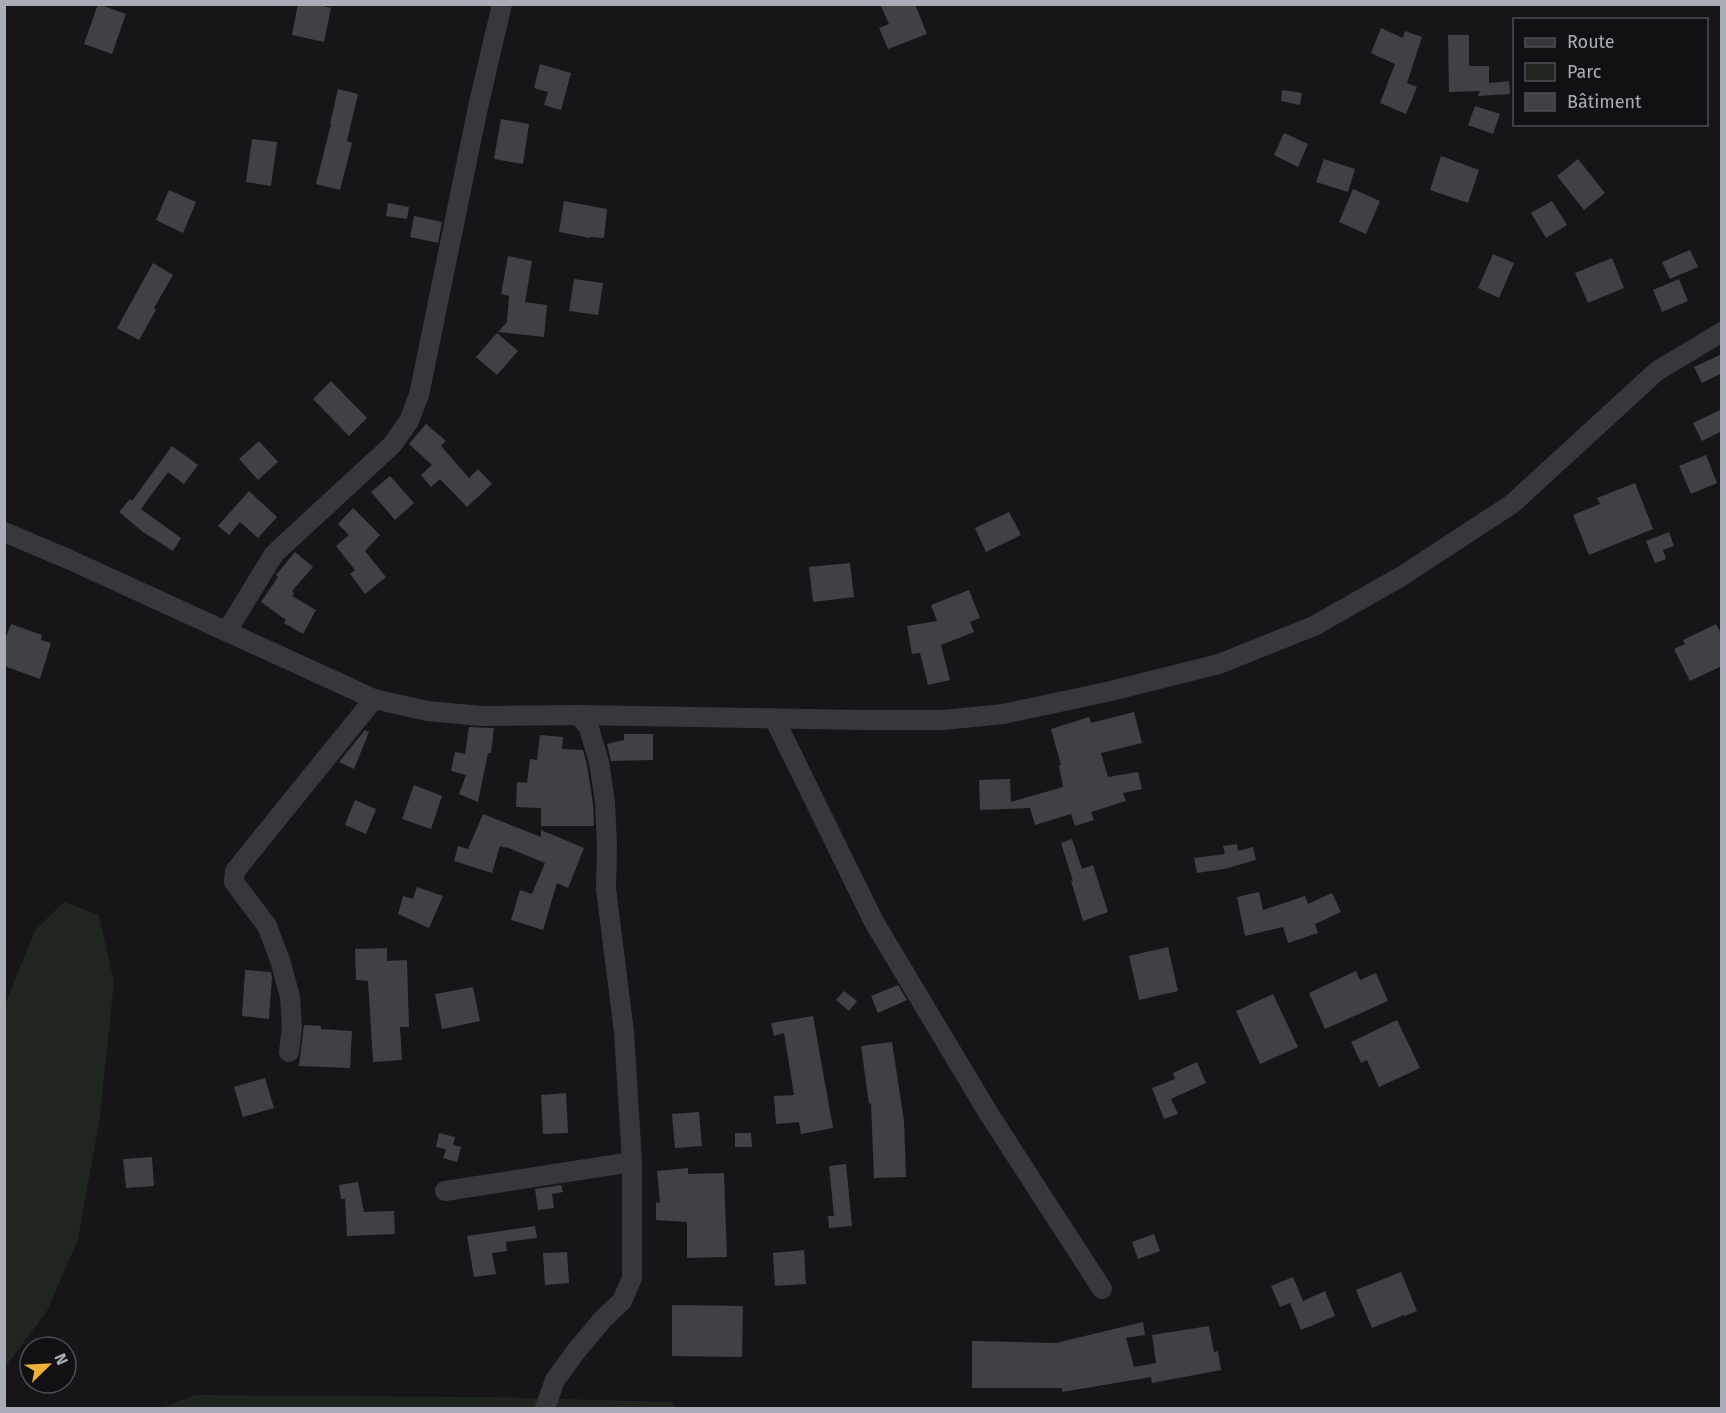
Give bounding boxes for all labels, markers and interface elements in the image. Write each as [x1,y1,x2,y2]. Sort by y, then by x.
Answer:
legend [1513,18,1708,126]
text: Route [1567,31,1615,53]
text: Parc [1567,61,1602,83]
text: Bâtiment [1567,91,1642,113]
north arrow [18,1335,78,1395]
text: N [50,1350,72,1368]

